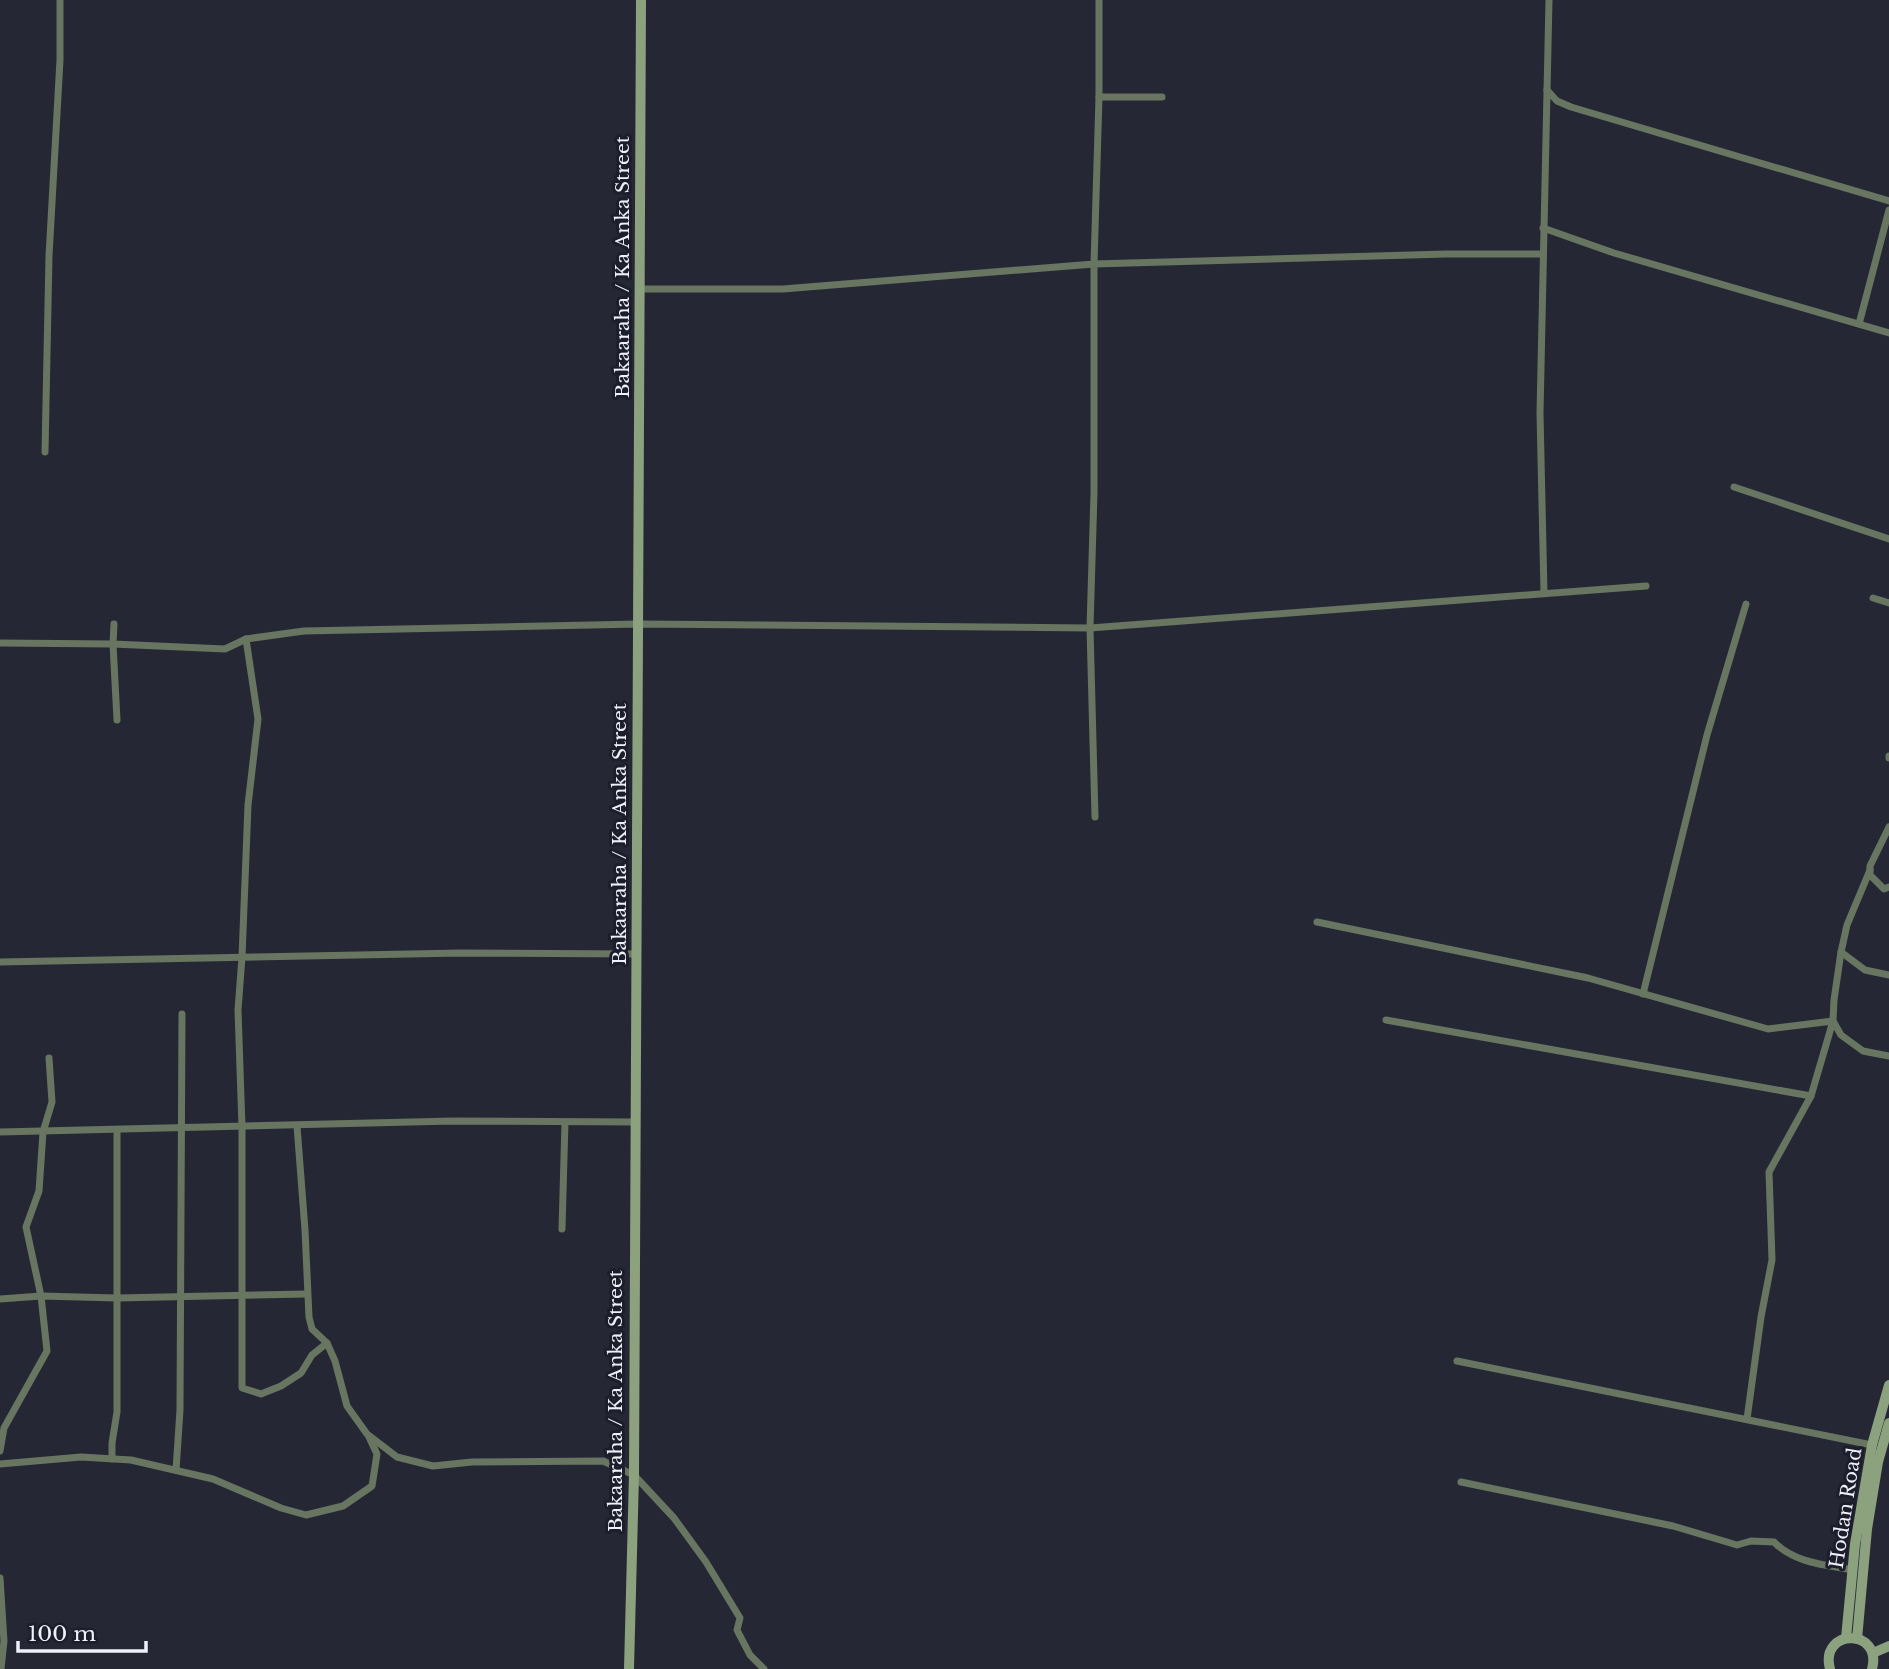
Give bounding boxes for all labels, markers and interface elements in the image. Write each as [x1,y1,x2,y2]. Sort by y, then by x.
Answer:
street label: Bakaaraha / Ka Anka Street [611,135,634,398]
street label: Bakaaraha / Ka Anka Street [608,702,631,965]
street label: Bakaaraha / Ka Anka Street [604,1269,627,1532]
street label: Hodan Road [1825,1446,1866,1570]
scale bar [18,1610,145,1654]
text: 100 m [28,1621,96,1647]

